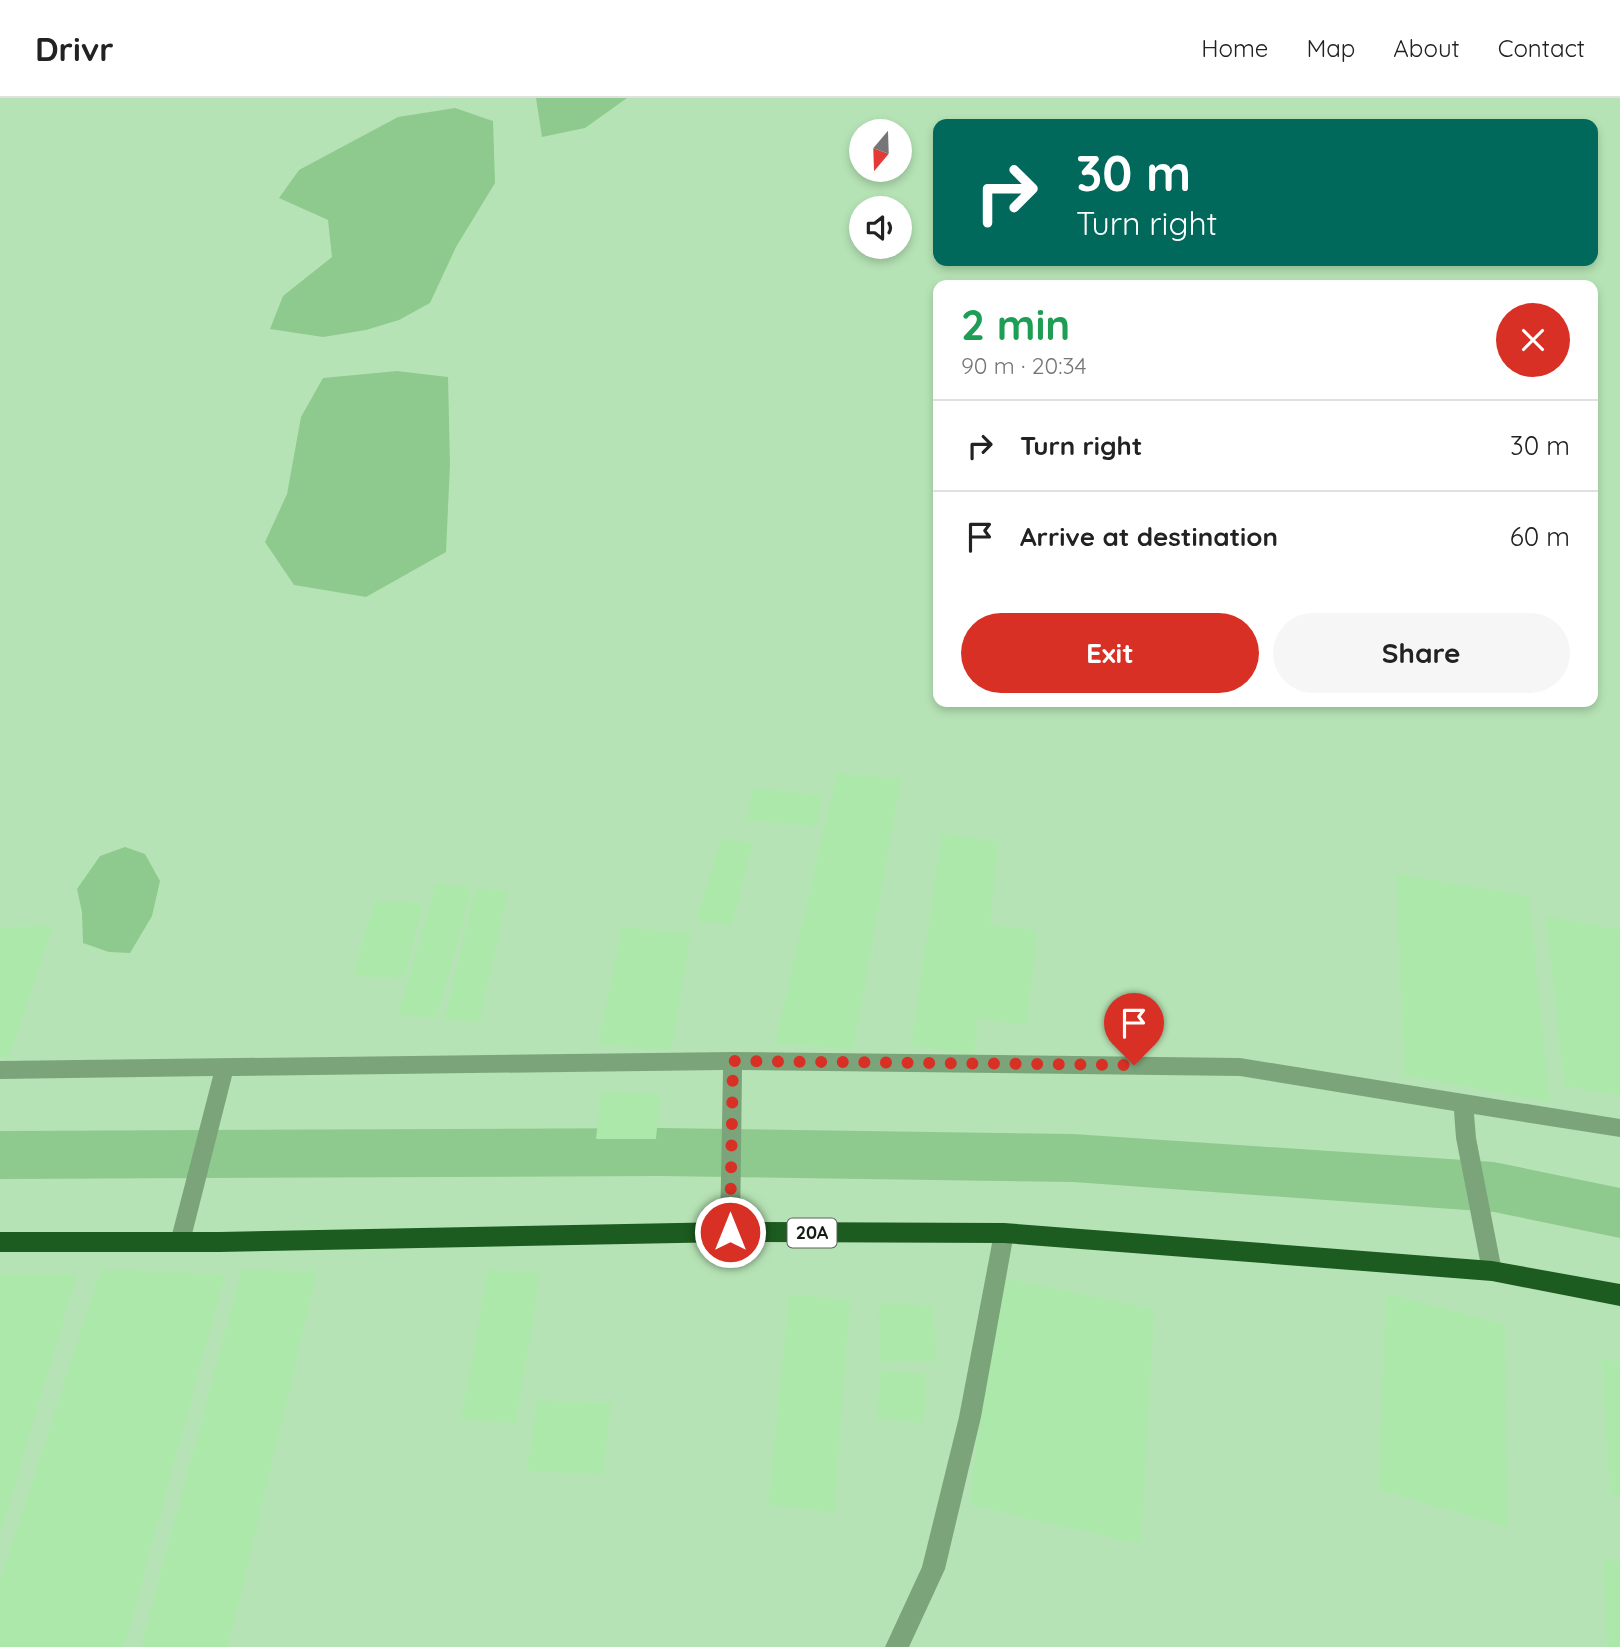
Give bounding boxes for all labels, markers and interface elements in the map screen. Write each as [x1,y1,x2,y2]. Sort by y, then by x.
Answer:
text: Drivr [35,28,114,69]
text: Home [1201,33,1268,63]
text: Map [1306,33,1355,63]
text: About [1393,33,1460,63]
text: Contact [1498,33,1585,63]
north arrow [849,119,912,182]
map controls [849,119,912,259]
text: 30 m [1076,142,1191,203]
icon: right [961,147,1052,238]
button: sound [849,196,912,259]
text: Turn right [1076,203,1217,243]
text: 2 min [961,298,1070,351]
button: close [1496,303,1570,377]
text: 90 m · 20:34 [961,351,1087,380]
icon: right [961,427,999,465]
text: Turn right [1020,429,1142,462]
text: 30 m [1510,429,1570,462]
icon: arrive [961,518,999,556]
text: Arrive at destination [1020,520,1278,553]
text: 60 m [1510,520,1570,553]
button: Exit [961,613,1259,693]
button: Share [1273,613,1570,693]
pin [1104,993,1164,1065]
icon: arrive [1115,1004,1153,1042]
position arrow [693,1195,767,1269]
road number: 20A [788,1218,836,1248]

